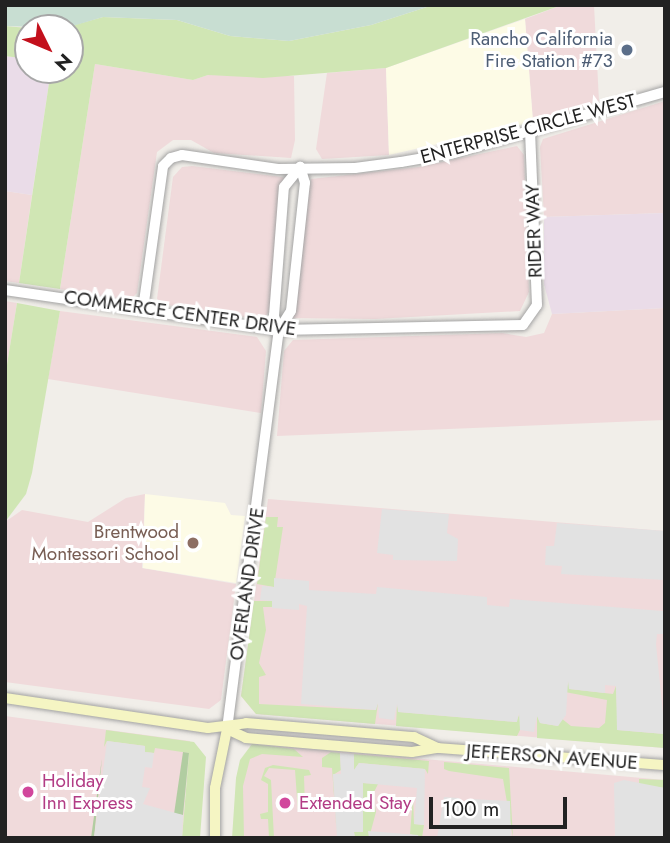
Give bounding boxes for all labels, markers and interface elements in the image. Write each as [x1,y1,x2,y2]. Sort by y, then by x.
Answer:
north arrow [14,14,84,84]
place label: Rancho California Fire Station #73 [470,28,613,72]
marker: Rancho California Fire Station #73 [619,42,635,58]
text: N [48,48,78,77]
street label: ENTERPRISE CIRCLE WEST [418,89,638,169]
street label: RIDER WAY [521,184,547,278]
street label: COMMERCE CENTER DRIVE [63,285,297,341]
street label: OVERLAND DRIVE [225,506,269,662]
place label: Brentwood Montessori School [31,521,179,565]
marker: Brentwood Montessori School [185,535,201,551]
street label: JEFFERSON AVENUE [466,740,638,774]
place label: Holiday Inn Express [42,770,133,814]
marker: Holiday Inn Express [20,784,36,800]
scale bar [432,784,570,828]
place label: Extended Stay [299,792,411,814]
text: 100 m [442,794,499,824]
marker: Extended Stay [277,795,293,811]

